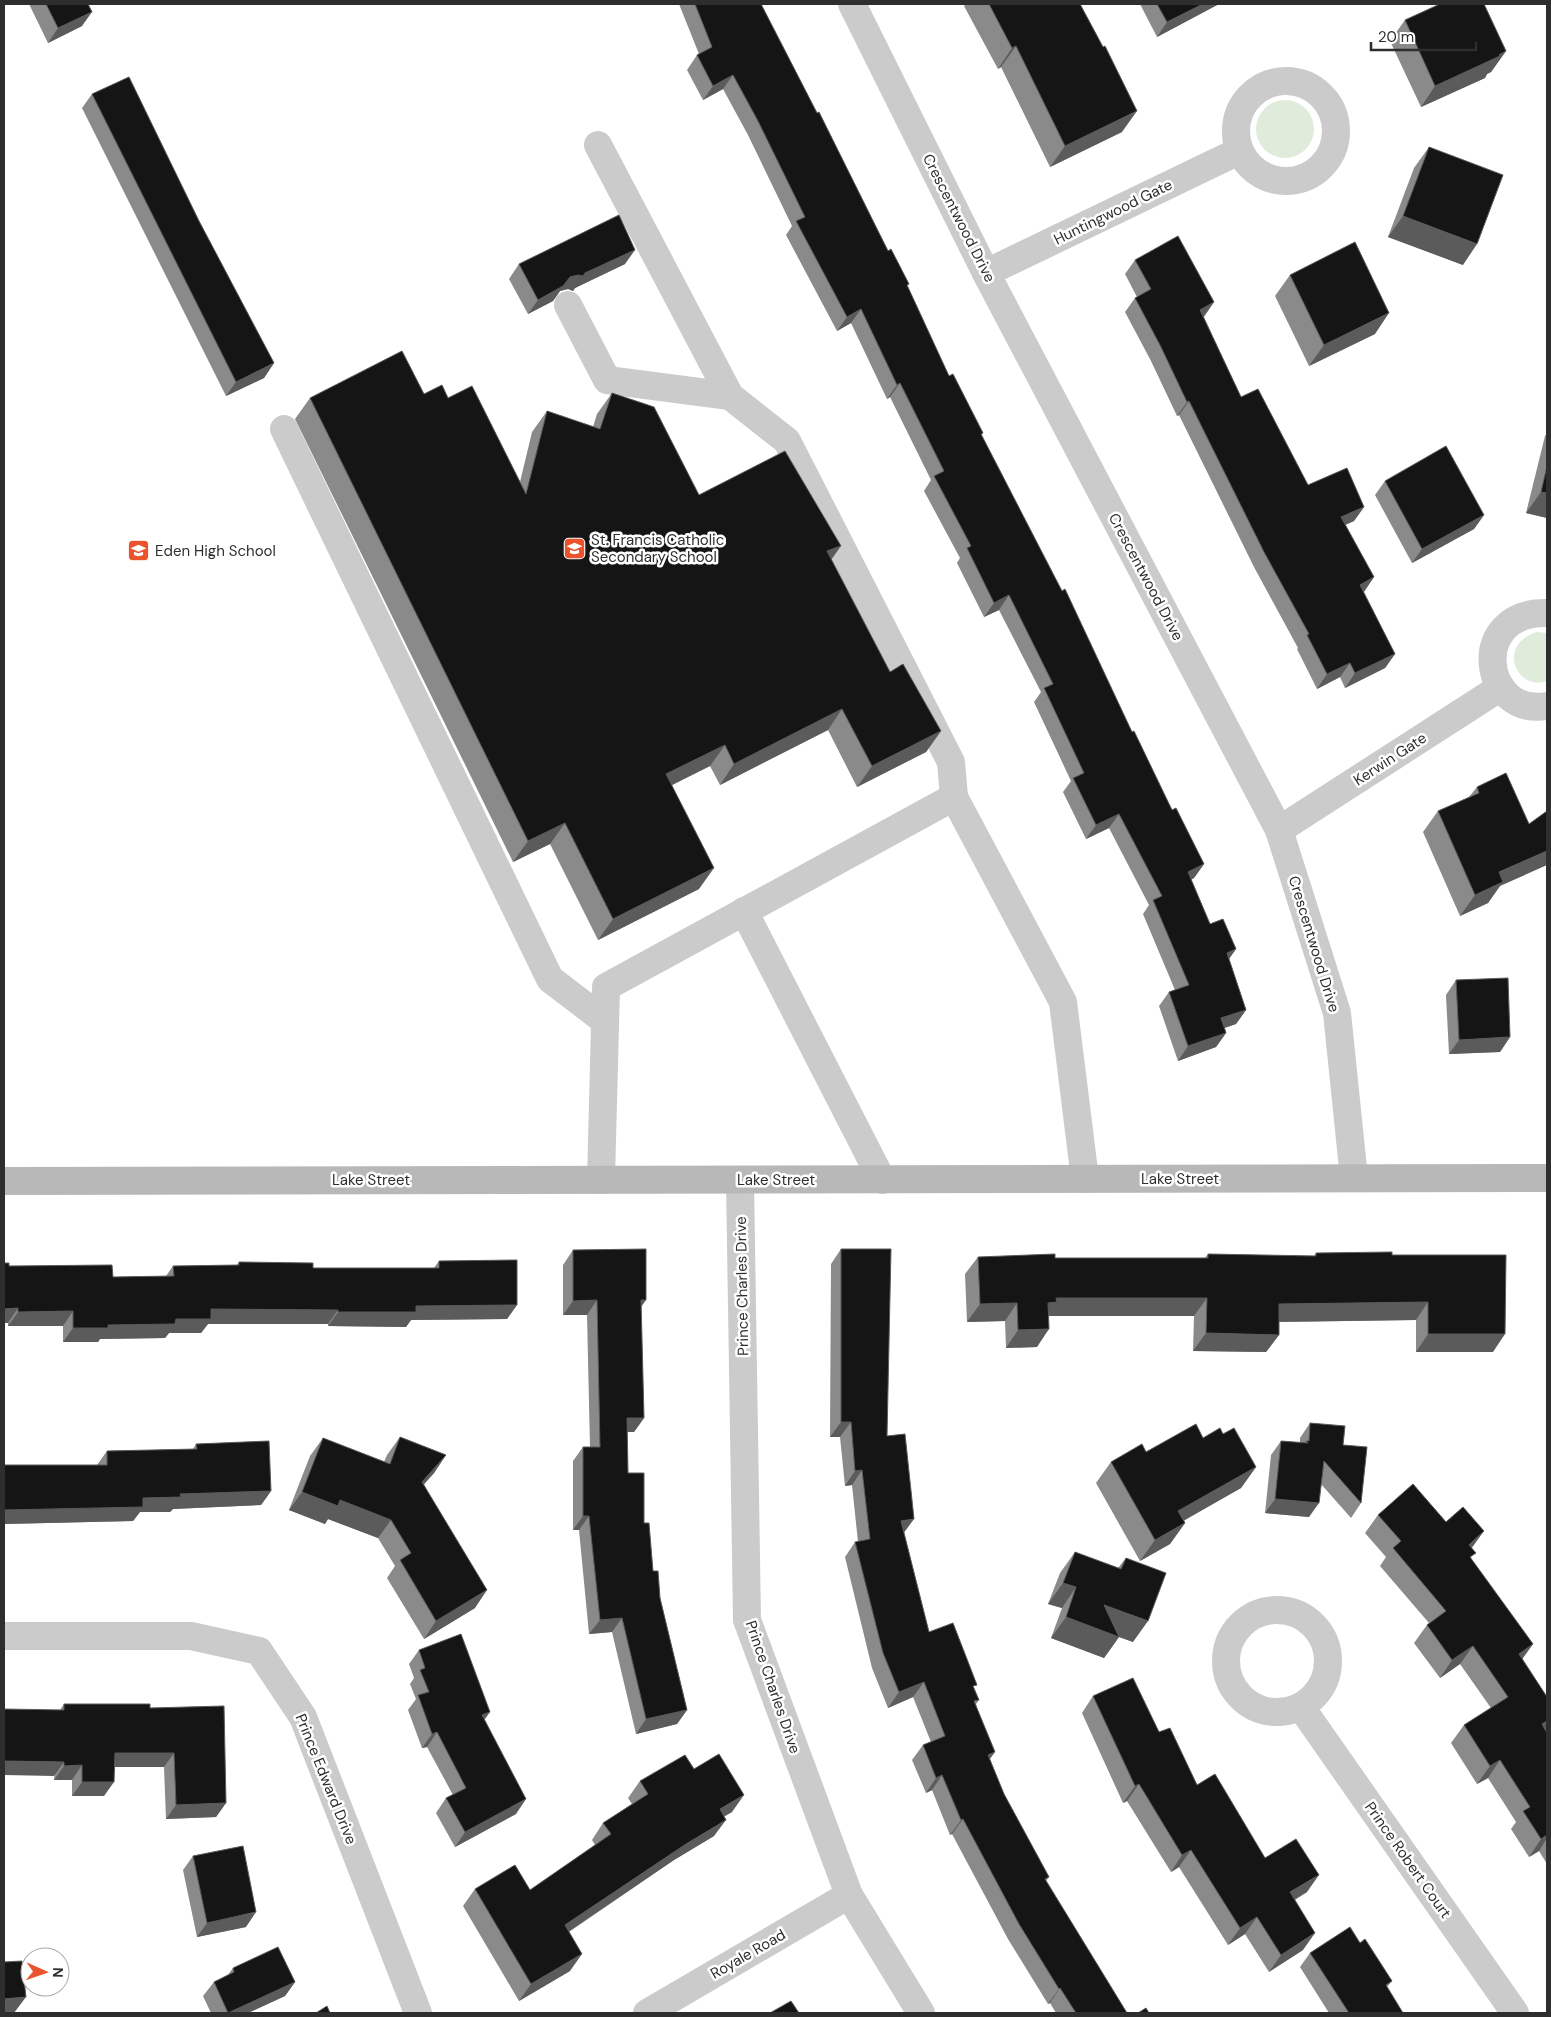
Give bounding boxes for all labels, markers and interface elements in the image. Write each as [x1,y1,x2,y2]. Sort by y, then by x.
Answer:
scale bar [1371,20,1476,52]
text: 20 m [1378,27,1414,47]
street label: Crescentwood Drive [918,150,1000,286]
street label: Huntingwood Gate [1050,175,1176,249]
street label: Crescentwood Drive [1104,510,1188,644]
place label: St. Francis Catholic Secondary School [591,530,724,567]
school or university icon: St. Francis Catholic Secondary School [563,537,587,561]
school or university icon: Eden High School [127,539,151,563]
place label: Eden High School [155,541,276,561]
street label: Kerwin Gate [1350,728,1430,790]
street label: Crescentwood Drive [1284,873,1344,1015]
street label: Lake Street [1141,1169,1219,1189]
street label: Lake Street [332,1170,410,1190]
street label: Lake Street [737,1170,815,1190]
street label: Prince Charles Drive [731,1216,753,1356]
street label: Prince Charles Drive [741,1618,805,1756]
street label: Prince Edward Drive [291,1711,361,1847]
street label: Prince Robert Court [1360,1798,1456,1922]
street label: Royale Road [707,1924,789,1984]
north arrow [20,1947,70,1997]
text: N [49,1967,67,1978]

